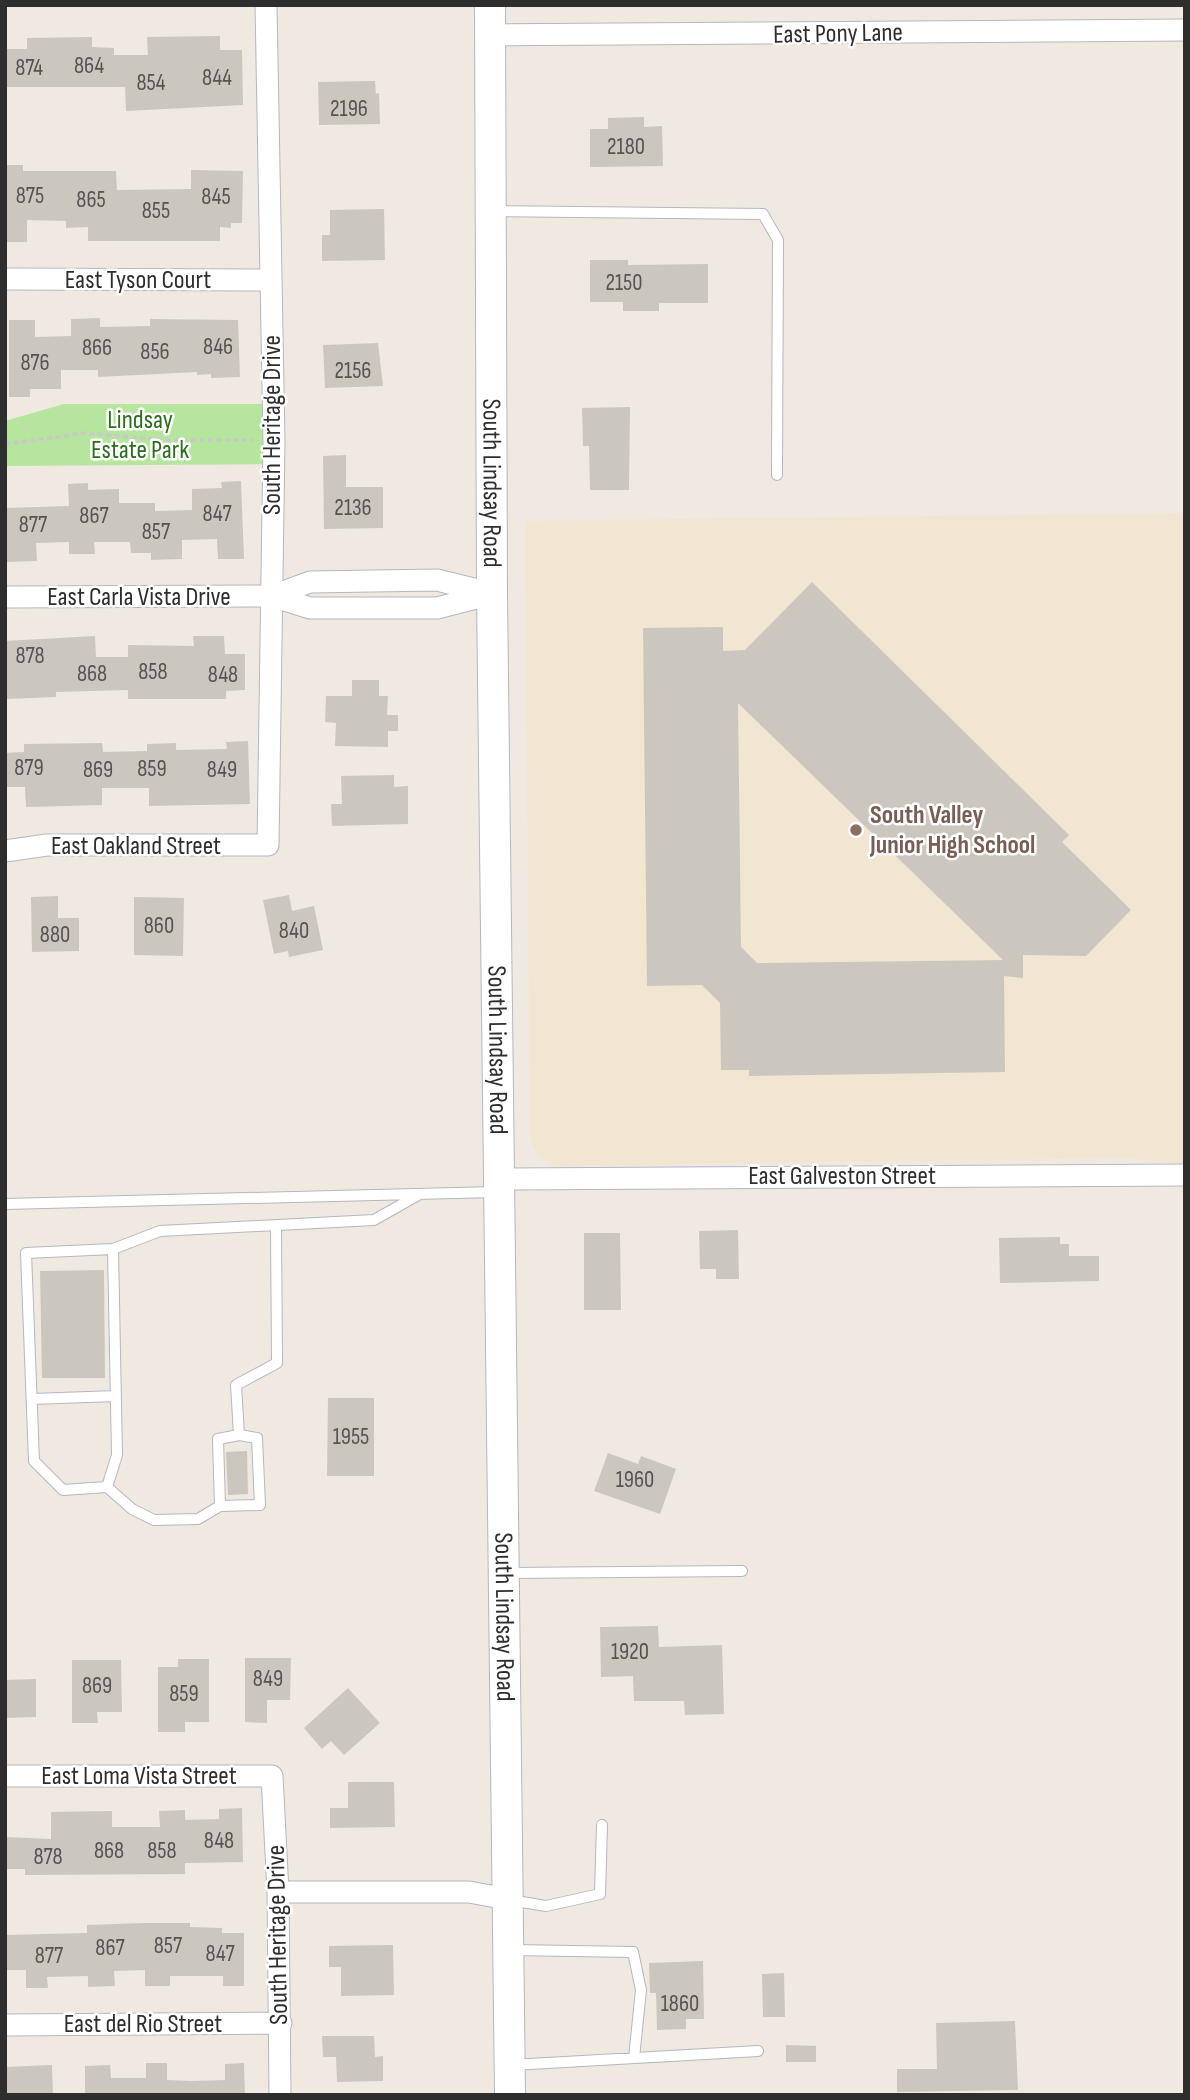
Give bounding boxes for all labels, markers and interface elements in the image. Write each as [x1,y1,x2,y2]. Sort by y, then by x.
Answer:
street label: East Pony Lane [773,17,903,51]
house number: 864 [74,52,104,80]
house number: 874 [15,54,43,82]
house number: 844 [202,64,232,92]
house number: 854 [137,69,166,97]
house number: 2196 [330,95,368,123]
house number: 2180 [607,133,645,161]
house number: 875 [16,182,44,210]
house number: 845 [201,183,231,211]
house number: 865 [76,186,106,214]
house number: 855 [142,197,170,225]
street label: East Tyson Court [65,265,211,296]
house number: 2150 [605,269,643,297]
house number: 846 [203,333,233,361]
house number: 866 [82,334,112,362]
street label: South Heritage Drive [257,335,288,515]
house number: 856 [140,338,170,366]
house number: 876 [20,349,50,377]
house number: 2156 [335,357,371,385]
street label: South Lindsay Road [476,398,507,568]
park label: Lindsay Estate Park [91,405,189,466]
house number: 2136 [334,494,372,522]
house number: 847 [202,500,232,528]
house number: 867 [79,502,109,530]
house number: 877 [19,511,47,539]
house number: 857 [142,518,170,546]
street label: East Carla Vista Drive [47,582,231,613]
house number: 878 [15,642,45,670]
house number: 858 [138,658,168,686]
house number: 868 [77,660,107,688]
house number: 848 [208,661,238,689]
house number: 879 [14,754,44,782]
house number: 859 [137,755,167,783]
house number: 869 [83,756,113,784]
house number: 849 [207,756,237,784]
place label: South Valley Junior High School [869,800,1035,861]
marker: South Valley Junior High School [848,822,864,838]
street label: East Oakland Street [51,831,221,862]
house number: 860 [144,912,174,940]
house number: 840 [279,917,309,945]
house number: 880 [40,921,70,949]
street label: South Lindsay Road [481,965,514,1135]
street label: East Galveston Street [748,1161,936,1192]
house number: 1955 [333,1423,369,1451]
house number: 1960 [616,1466,654,1494]
street label: South Lindsay Road [488,1532,521,1702]
house number: 1920 [611,1638,649,1666]
house number: 849 [253,1665,283,1693]
house number: 869 [82,1672,112,1700]
house number: 859 [169,1680,199,1708]
street label: East Loma Vista Street [41,1761,237,1792]
house number: 848 [204,1827,234,1855]
house number: 868 [94,1837,124,1865]
house number: 858 [147,1837,177,1865]
house number: 878 [33,1843,63,1871]
street label: South Heritage Drive [261,1845,295,2025]
house number: 857 [154,1932,182,1960]
house number: 867 [95,1934,125,1962]
house number: 847 [205,1940,235,1968]
house number: 877 [35,1942,63,1970]
house number: 1860 [661,1990,699,2018]
street label: East del Rio Street [64,2009,222,2040]

